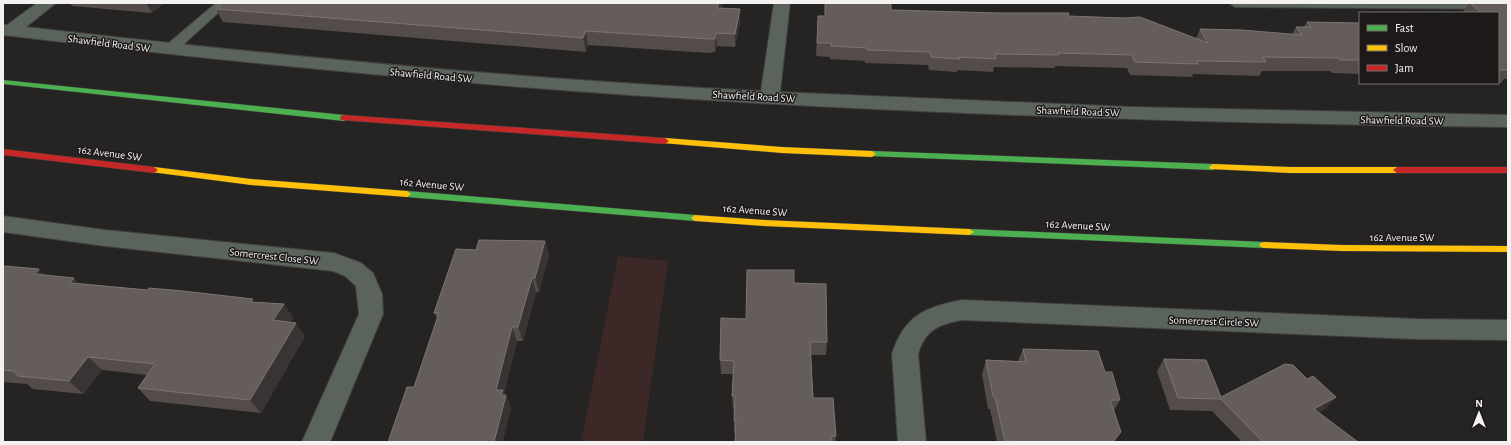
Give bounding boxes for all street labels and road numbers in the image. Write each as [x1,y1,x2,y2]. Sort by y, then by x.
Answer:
street label: Shawfield Road SW [67,33,151,54]
street label: Shawfield Road SW [389,66,473,85]
street label: Shawfield Road SW [712,89,796,104]
street label: Shawfield Road SW [1036,105,1120,118]
street label: Shawfield Road SW [1360,114,1444,127]
street label: 162 Avenue SW [77,144,143,163]
street label: 162 Avenue SW [399,176,465,193]
street label: 162 Avenue SW [722,203,788,218]
street label: 162 Avenue SW [1045,218,1111,233]
street label: 162 Avenue SW [1370,232,1435,243]
street label: Somercrest Close SW [229,246,319,267]
street label: Somercrest Circle SW [1169,314,1260,329]

